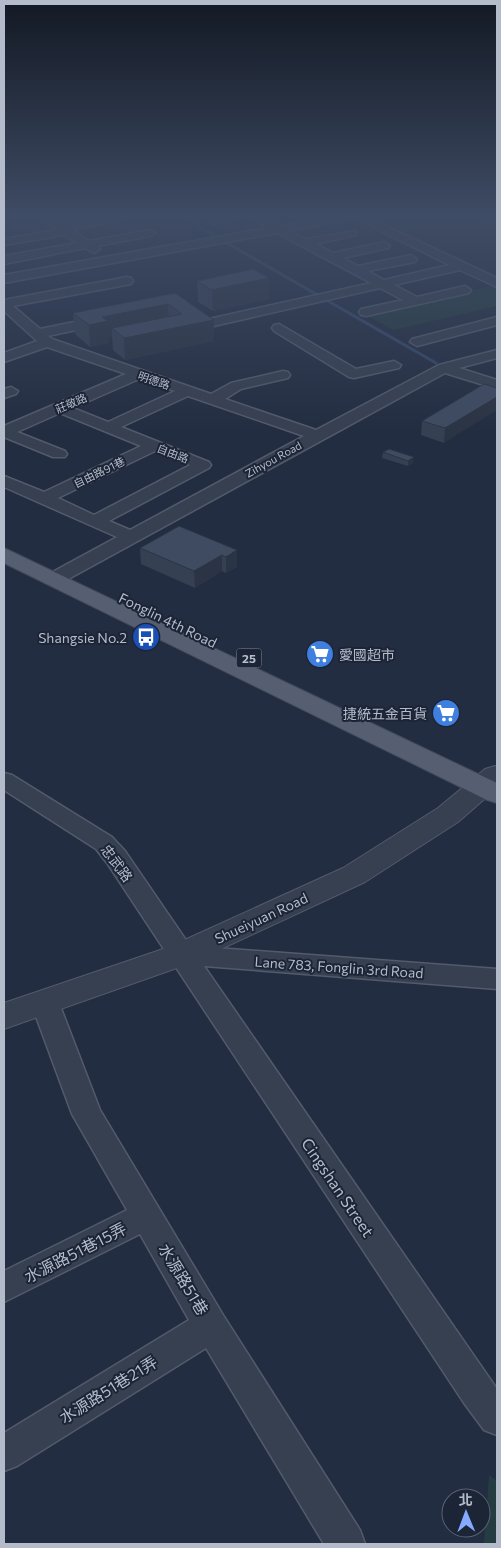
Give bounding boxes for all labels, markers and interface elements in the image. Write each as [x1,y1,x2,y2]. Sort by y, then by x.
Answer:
street label: 明德路 [136,368,172,392]
street label: 莊敬路 [53,391,89,415]
street label: Zihyou Road [243,438,303,480]
street label: 自由路 [155,441,191,465]
street label: 自由路91巷 [71,454,127,490]
street label: Fonglin 4th Road [116,589,220,651]
bus stop icon: Shangsie No.2 [131,622,161,652]
place label: Shangsie No.2 [38,629,127,646]
supermarket icon: 愛國超市 [305,639,335,669]
place label: 愛國超市 [339,646,395,663]
road number: 25 [236,648,262,668]
supermarket icon: 捷統五金百貨 [431,698,461,728]
place label: 捷統五金百貨 [343,705,427,722]
street label: 忠武路 [98,841,136,885]
street label: Shueiyuan Road [212,889,310,947]
street label: Lane 783, Fonglin 3rd Road [254,953,424,981]
street label: Cingshan Street [298,1134,378,1240]
street label: 水源路51巷15弄 [21,1218,129,1286]
street label: 水源路51巷 [155,1240,213,1318]
street label: 水源路51巷21弄 [56,1351,160,1427]
north arrow [441,1488,491,1538]
text: 北 [459,1491,473,1508]

